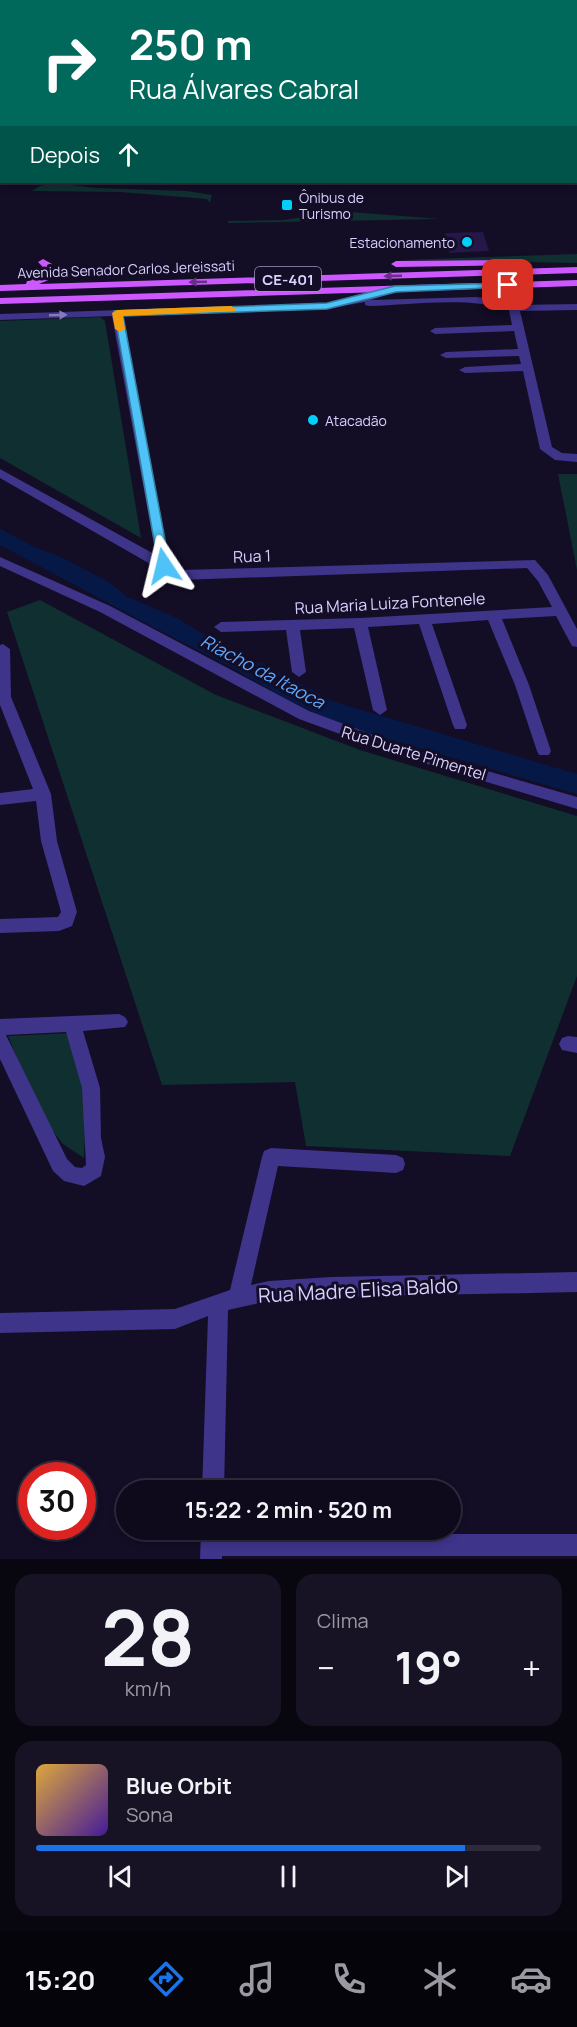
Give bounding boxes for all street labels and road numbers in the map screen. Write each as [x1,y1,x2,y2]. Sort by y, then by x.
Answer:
street label: Avenida Senador Carlos Jereissati [17,256,235,282]
road number: CE-401 [255,267,321,291]
street label: Rua 1 [233,544,271,568]
street label: Rua Maria Luiza Fontenele [294,587,486,619]
street label: Rua Duarte Pimentel [339,721,489,785]
street label: Rua Madre Elisa Baldo [257,1271,459,1309]

